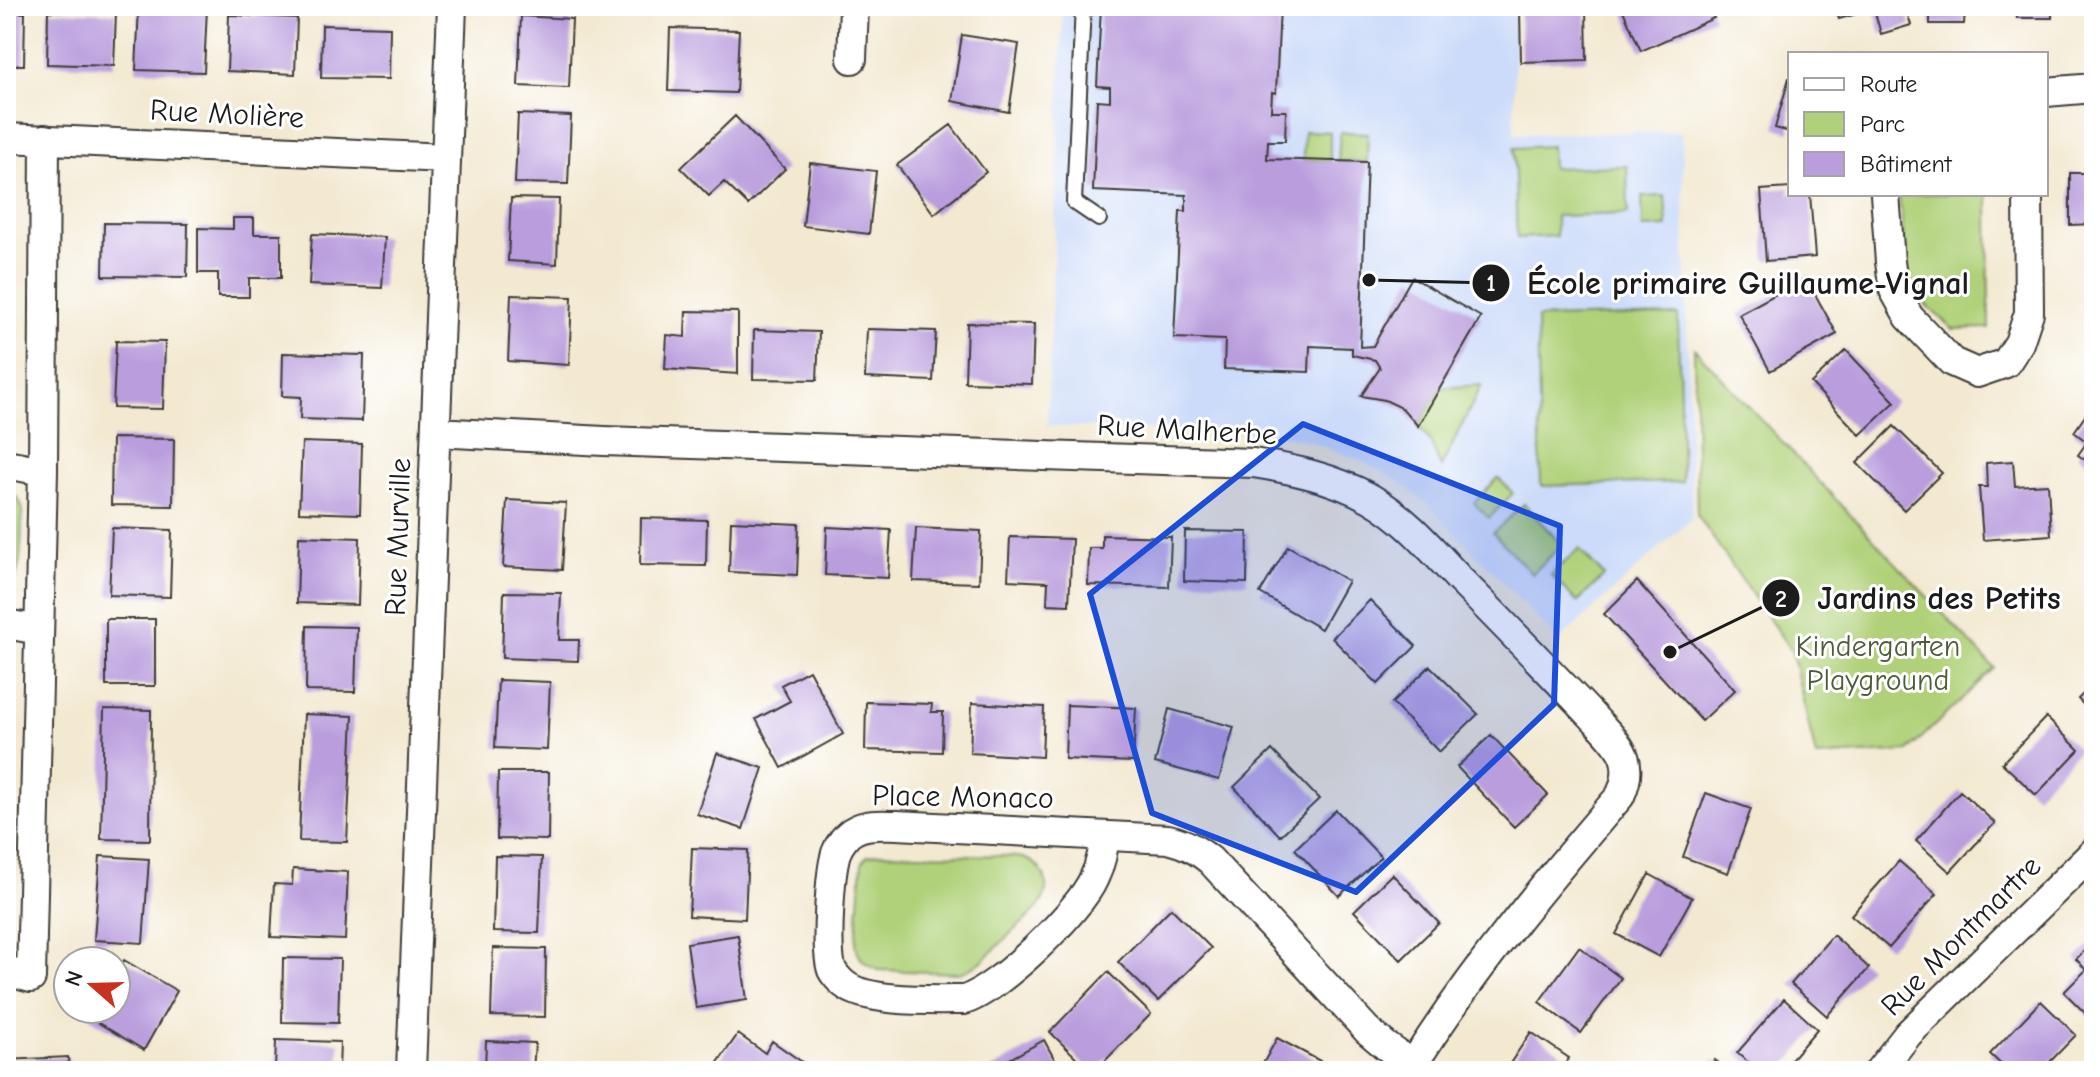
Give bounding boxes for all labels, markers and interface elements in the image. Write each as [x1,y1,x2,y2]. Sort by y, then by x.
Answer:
legend [1788,52,2048,196]
text: Route [1860,70,1917,98]
street label: Rue Molière [149,92,305,136]
text: Parc [1860,110,1905,138]
text: Bâtiment [1860,150,1953,178]
callout: École primaire Guillaume-Vignal [1471,255,1985,311]
text: École primaire Guillaume-Vignal [1527,264,1969,302]
text: 1 [1486,269,1496,297]
street label: Rue Malherbe [1096,408,1278,452]
street label: Rue Murville [378,457,418,617]
callout: Jardins des Petits [1761,570,2077,626]
text: Jardins des Petits [1817,580,2061,617]
text: 2 [1775,585,1787,613]
park label: Kindergarten Playground [1796,629,1960,698]
street label: Place Monaco [872,778,1054,816]
street label: Rue Montmartre [1874,849,2048,1023]
north arrow [52,945,132,1025]
text: N [59,967,89,990]

